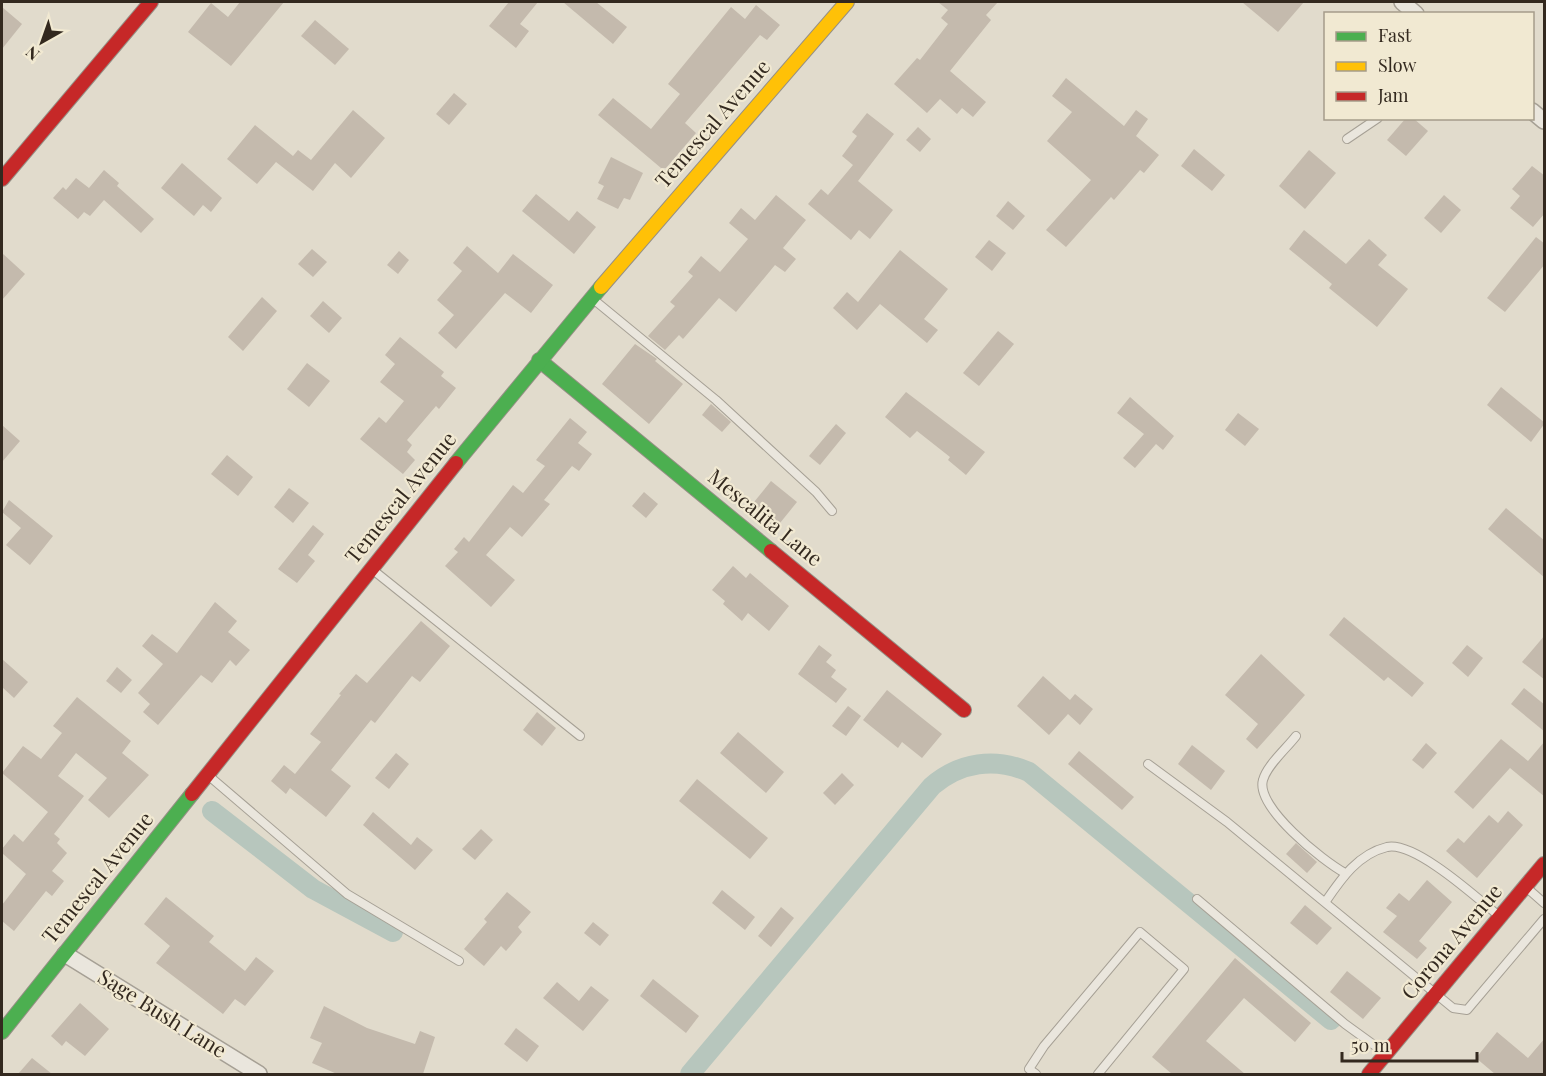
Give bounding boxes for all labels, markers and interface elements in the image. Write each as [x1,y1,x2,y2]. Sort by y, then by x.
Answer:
north arrow [12,12,72,72]
legend [1324,12,1534,120]
text: Fast [1378,23,1412,47]
text: N [21,42,43,66]
street label: Temescal Avenue [648,52,775,193]
text: Slow [1378,53,1416,77]
text: Jam [1377,83,1408,107]
street label: Temescal Avenue [338,425,461,568]
street label: Mescalita Lane [703,462,829,571]
street label: Temescal Avenue [35,805,158,948]
street label: Corona Avenue [1394,877,1507,1004]
street label: Sage Bush Lane [93,962,233,1063]
scale bar [1342,1025,1477,1063]
text: 50 m [1351,1033,1390,1057]

